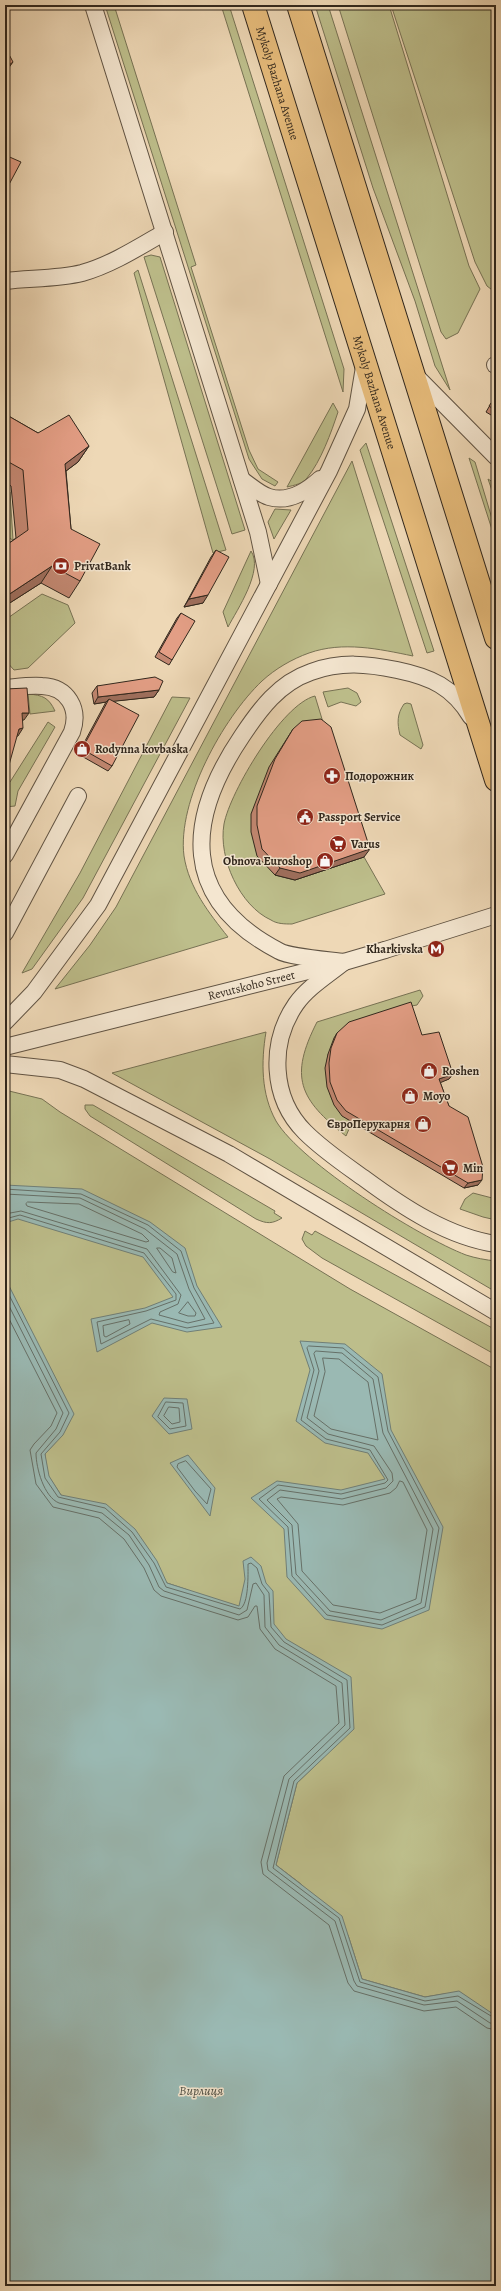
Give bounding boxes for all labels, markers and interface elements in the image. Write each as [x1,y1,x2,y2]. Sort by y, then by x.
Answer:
street label: Mykoly Bazhana Avenue [252,24,303,142]
street label: Mykoly Bazhana Avenue [349,334,400,451]
bank icon: PrivatBank [51,556,71,576]
place label: PrivatBank [74,558,132,574]
shop icon: Rodynna kovbaska [72,739,92,759]
place label: Rodynna kovbaska [95,741,188,757]
pharmacy icon: Подорожник [322,766,342,786]
place label: Подорожник [345,768,415,784]
public building icon: Passport Service [295,807,315,827]
place label: Passport Service [318,809,401,825]
supermarket icon: Varus [328,834,348,854]
place label: Varus [350,836,380,852]
shop icon: Obnova Euroshop [315,851,335,871]
place label: Obnova Euroshop [223,853,313,869]
metro station icon: Kharkivska [426,939,446,959]
place label: Kharkivska [366,941,423,957]
street label: Revutskoho Street [206,967,297,1004]
shop icon: Roshen [419,1061,439,1081]
place label: Roshen [442,1063,479,1079]
shop icon: Moyo [400,1086,420,1106]
place label: Moyo [423,1088,451,1104]
shop icon: ЄвроПерукарня [413,1114,433,1134]
place label: ЄвроПерукарня [327,1116,410,1132]
supermarket icon: Min [440,1158,460,1178]
place label: Min [463,1160,484,1176]
water label: Вирлиця [179,2082,223,2099]

